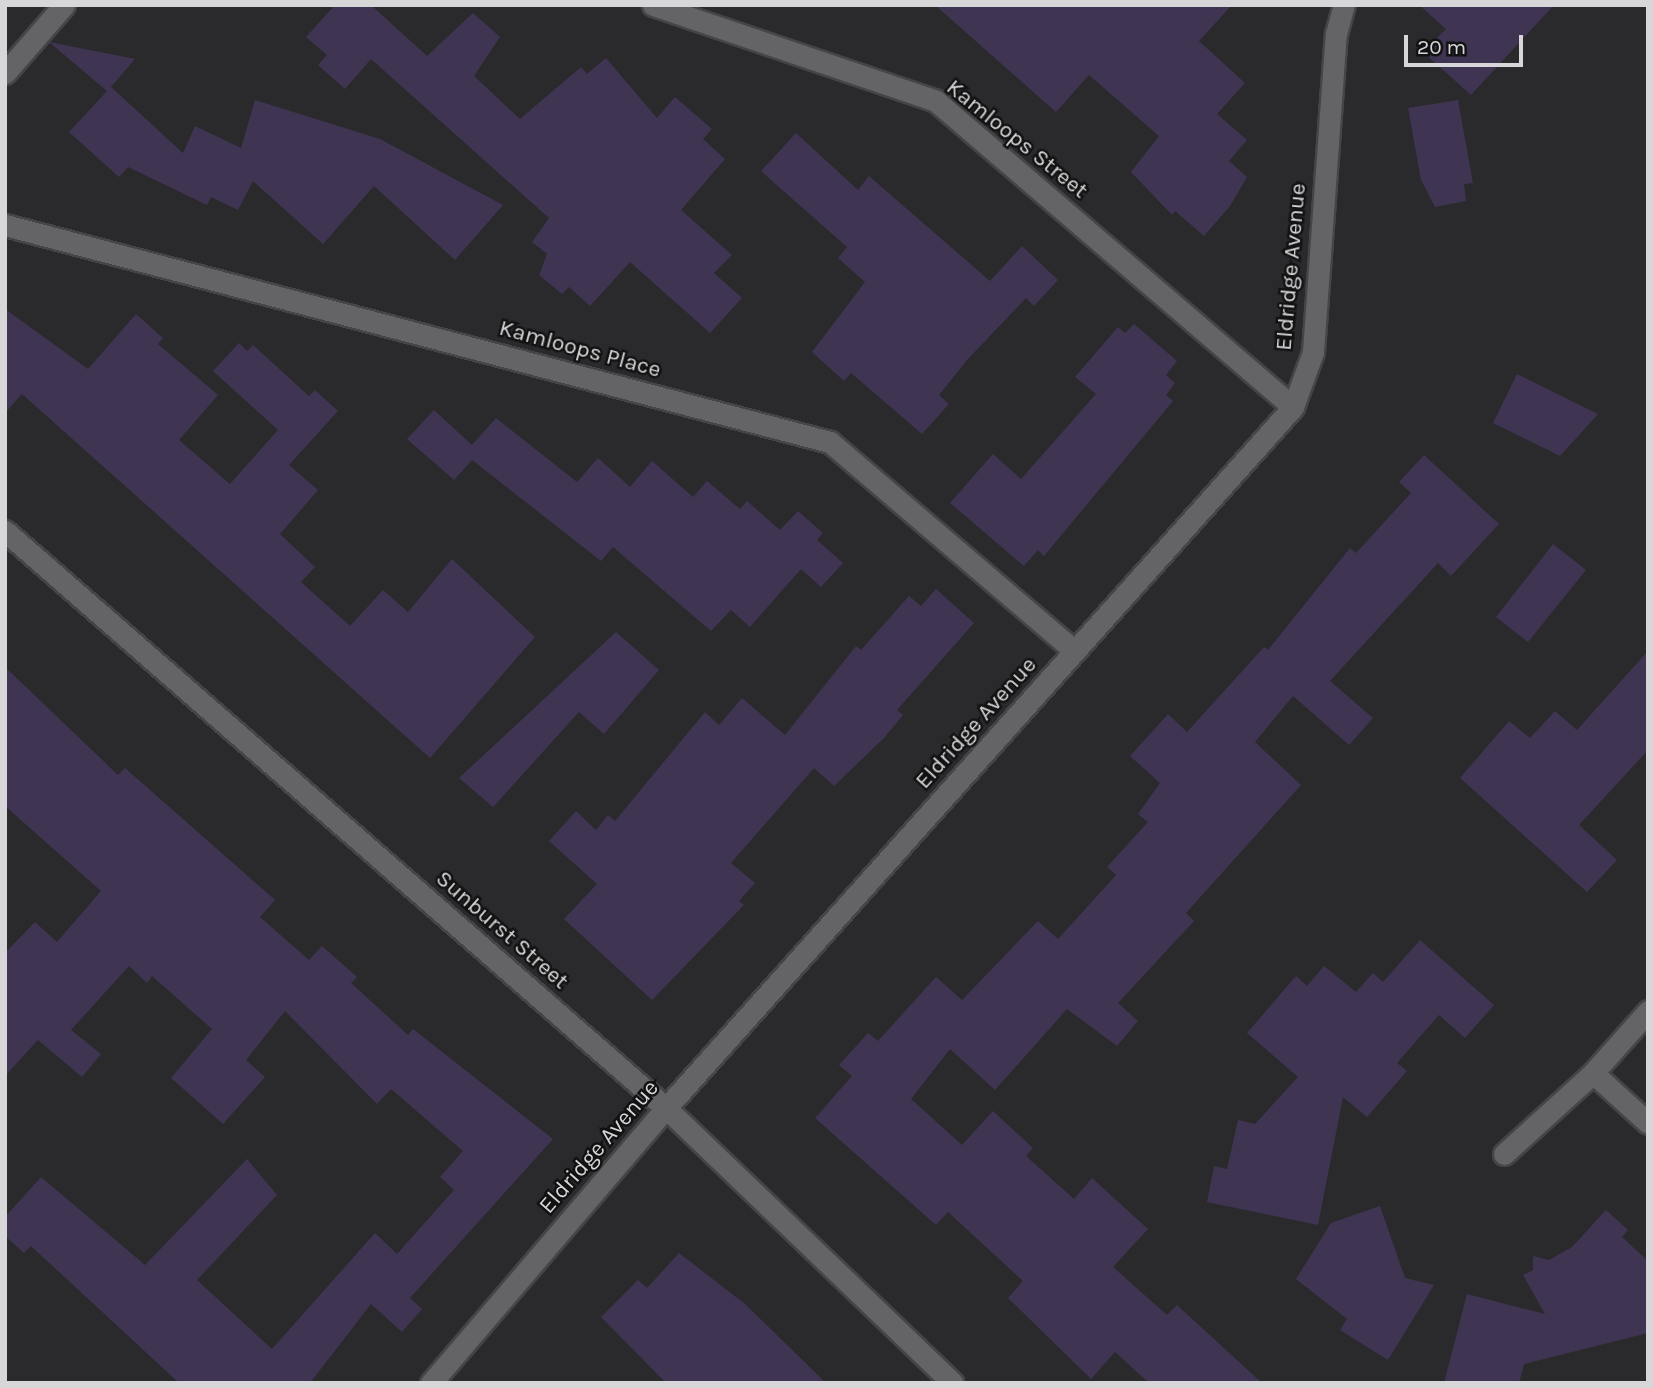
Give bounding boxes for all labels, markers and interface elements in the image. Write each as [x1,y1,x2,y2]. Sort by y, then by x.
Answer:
scale bar [1408,21,1527,65]
text: 20 m [1417,35,1466,59]
street label: Kamloops Street [941,74,1093,204]
street label: Eldridge Avenue [1270,182,1312,352]
street label: Kamloops Place [496,314,664,384]
street label: Eldridge Avenue [910,651,1042,795]
street label: Sunburst Street [430,865,574,995]
street label: Eldridge Avenue [534,1075,664,1219]

